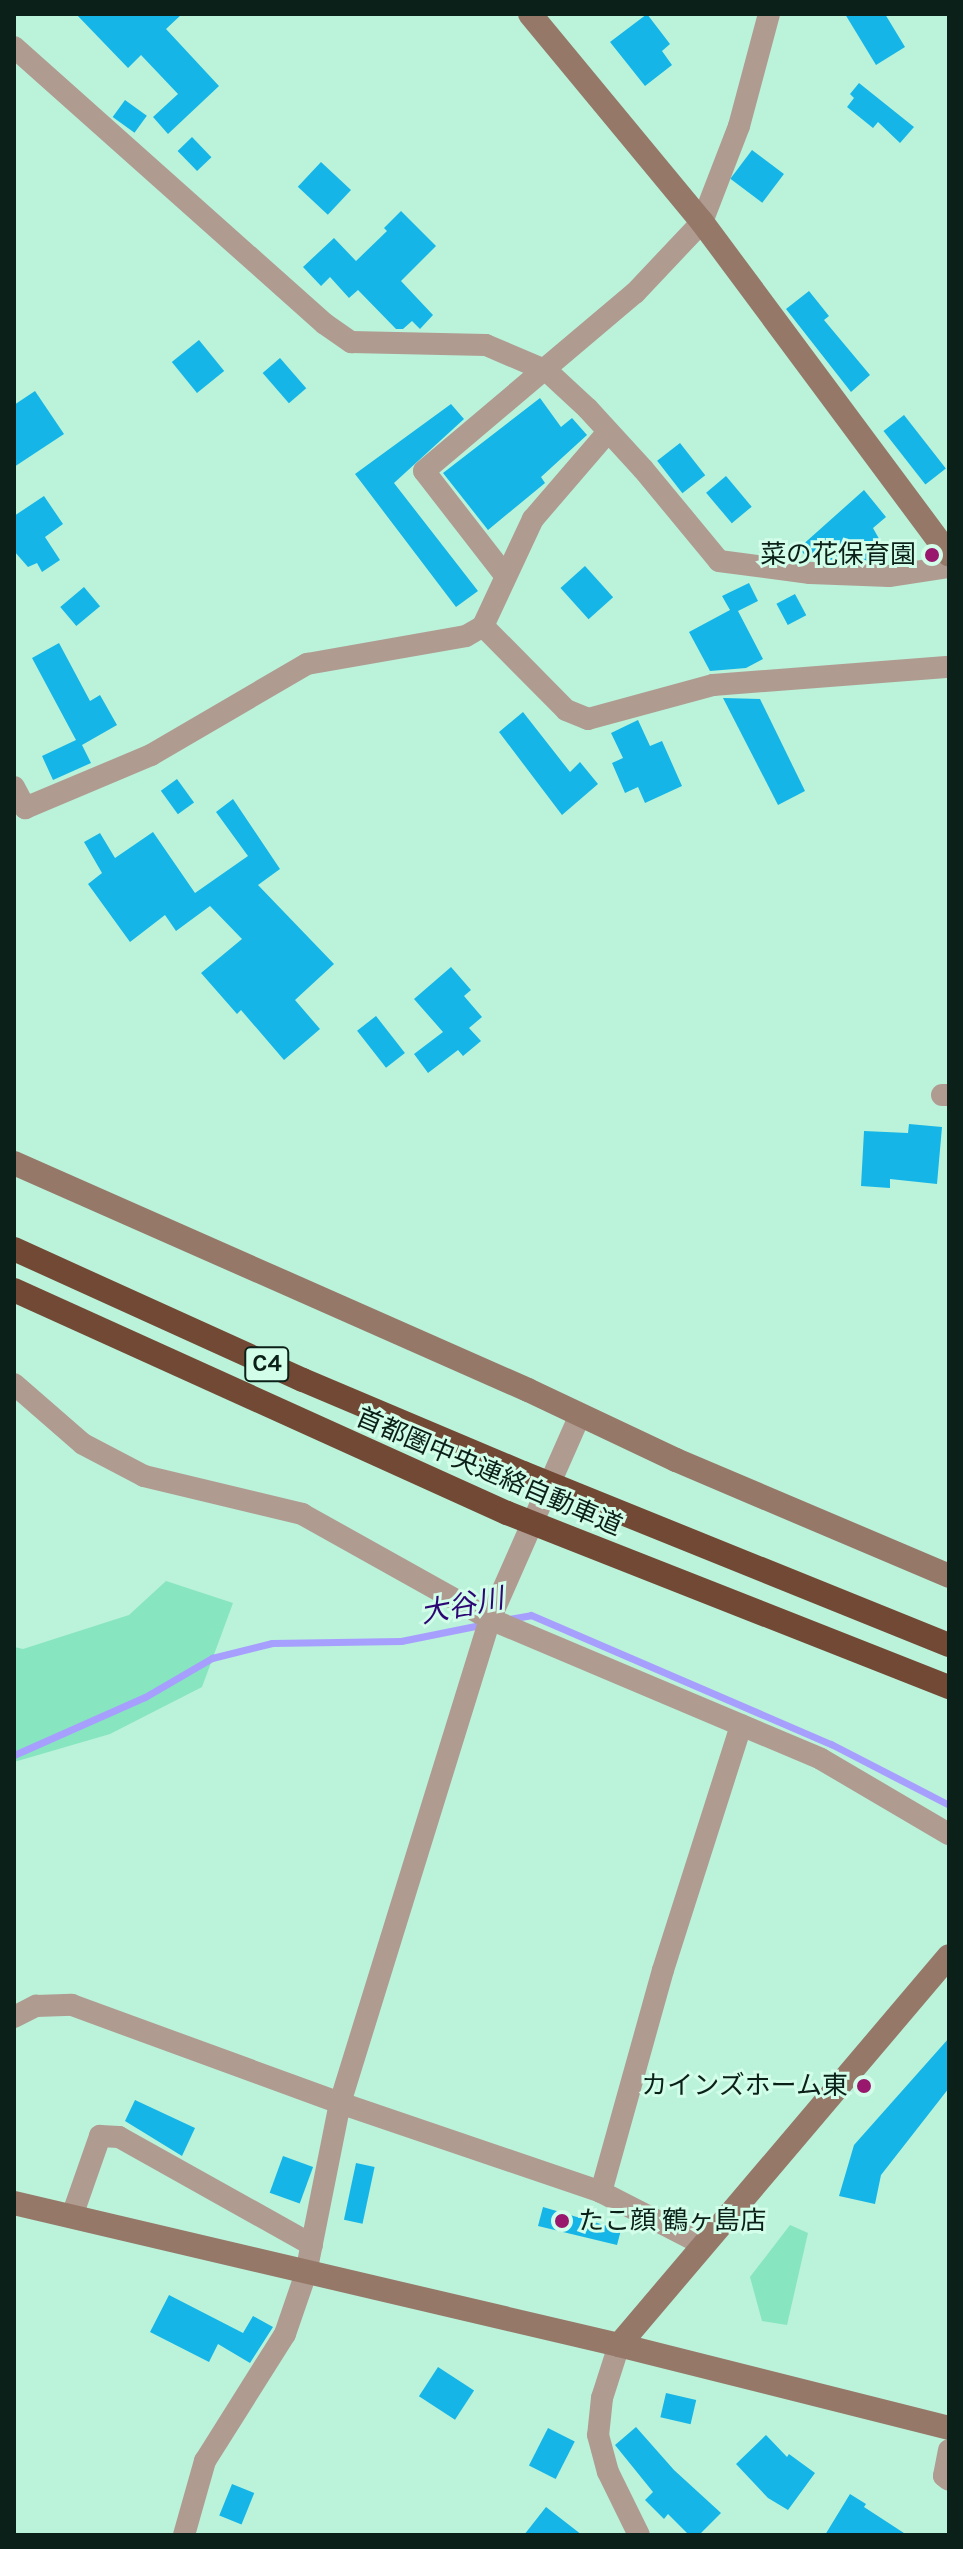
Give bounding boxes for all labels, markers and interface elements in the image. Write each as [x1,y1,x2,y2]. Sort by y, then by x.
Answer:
place label: 菜の花保育園 [760,539,916,571]
marker: 菜の花保育園 [923,546,941,564]
road number: C4 [243,1344,291,1384]
street label: 首都圏中央連絡自動車道 [351,1402,627,1542]
water label: 大谷川 [418,1581,506,1631]
place label: カインズホーム東 [640,2070,848,2102]
marker: カインズホーム東 [855,2077,873,2095]
place label: たこ顔 鶴ヶ島店 [578,2205,766,2237]
marker: たこ顔 鶴ヶ島店 [553,2212,571,2230]

